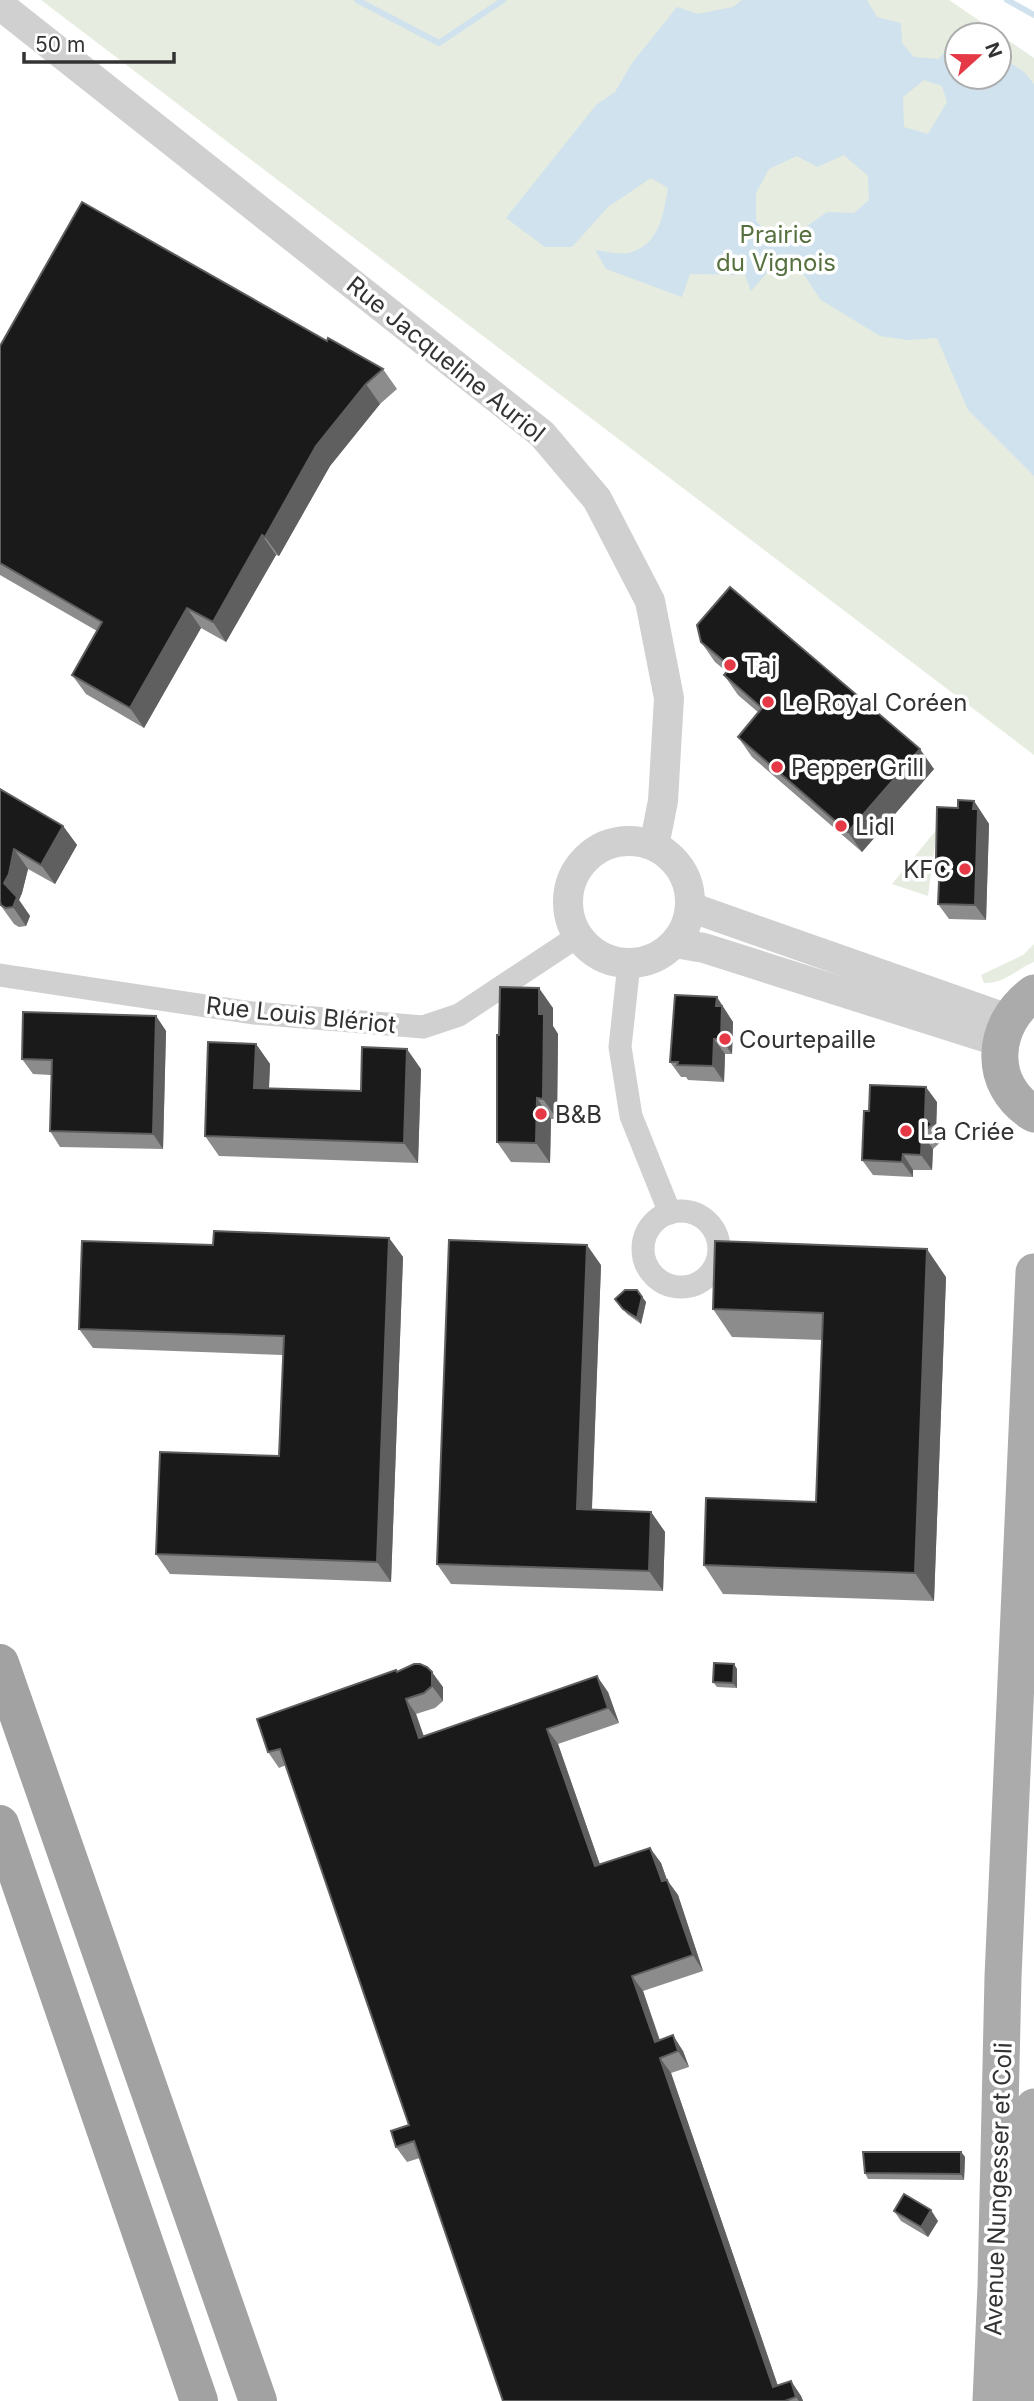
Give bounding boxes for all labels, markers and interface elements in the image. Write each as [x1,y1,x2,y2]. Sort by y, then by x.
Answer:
scale bar [24,21,175,65]
north arrow [943,21,1013,91]
text: 50 m [35,32,85,57]
text: N [980,39,1007,61]
park label: Prairie du Vignois [716,220,836,277]
street label: Rue Jacqueline Auriol [341,270,551,448]
place label: Taj [744,651,777,680]
marker: Taj [722,657,738,673]
place label: Le Royal Coréen [782,688,967,717]
marker: Le Royal Coréen [760,694,776,710]
place label: Pepper Grill [791,753,924,782]
marker: Pepper Grill [769,759,785,775]
place label: Lidl [855,812,895,841]
marker: Lidl [833,818,849,834]
place label: KFC [903,855,951,884]
marker: KFC [957,861,973,877]
street label: Rue Louis Blériot [205,991,398,1039]
place label: Courtepaille [739,1025,876,1054]
marker: Courtepaille [717,1031,733,1047]
place label: B&B [555,1100,602,1129]
marker: B&B [533,1106,549,1122]
place label: La Criée [920,1117,1015,1146]
marker: La Criée [898,1123,914,1139]
street label: Avenue Nungesser et Coli [978,2042,1018,2336]

